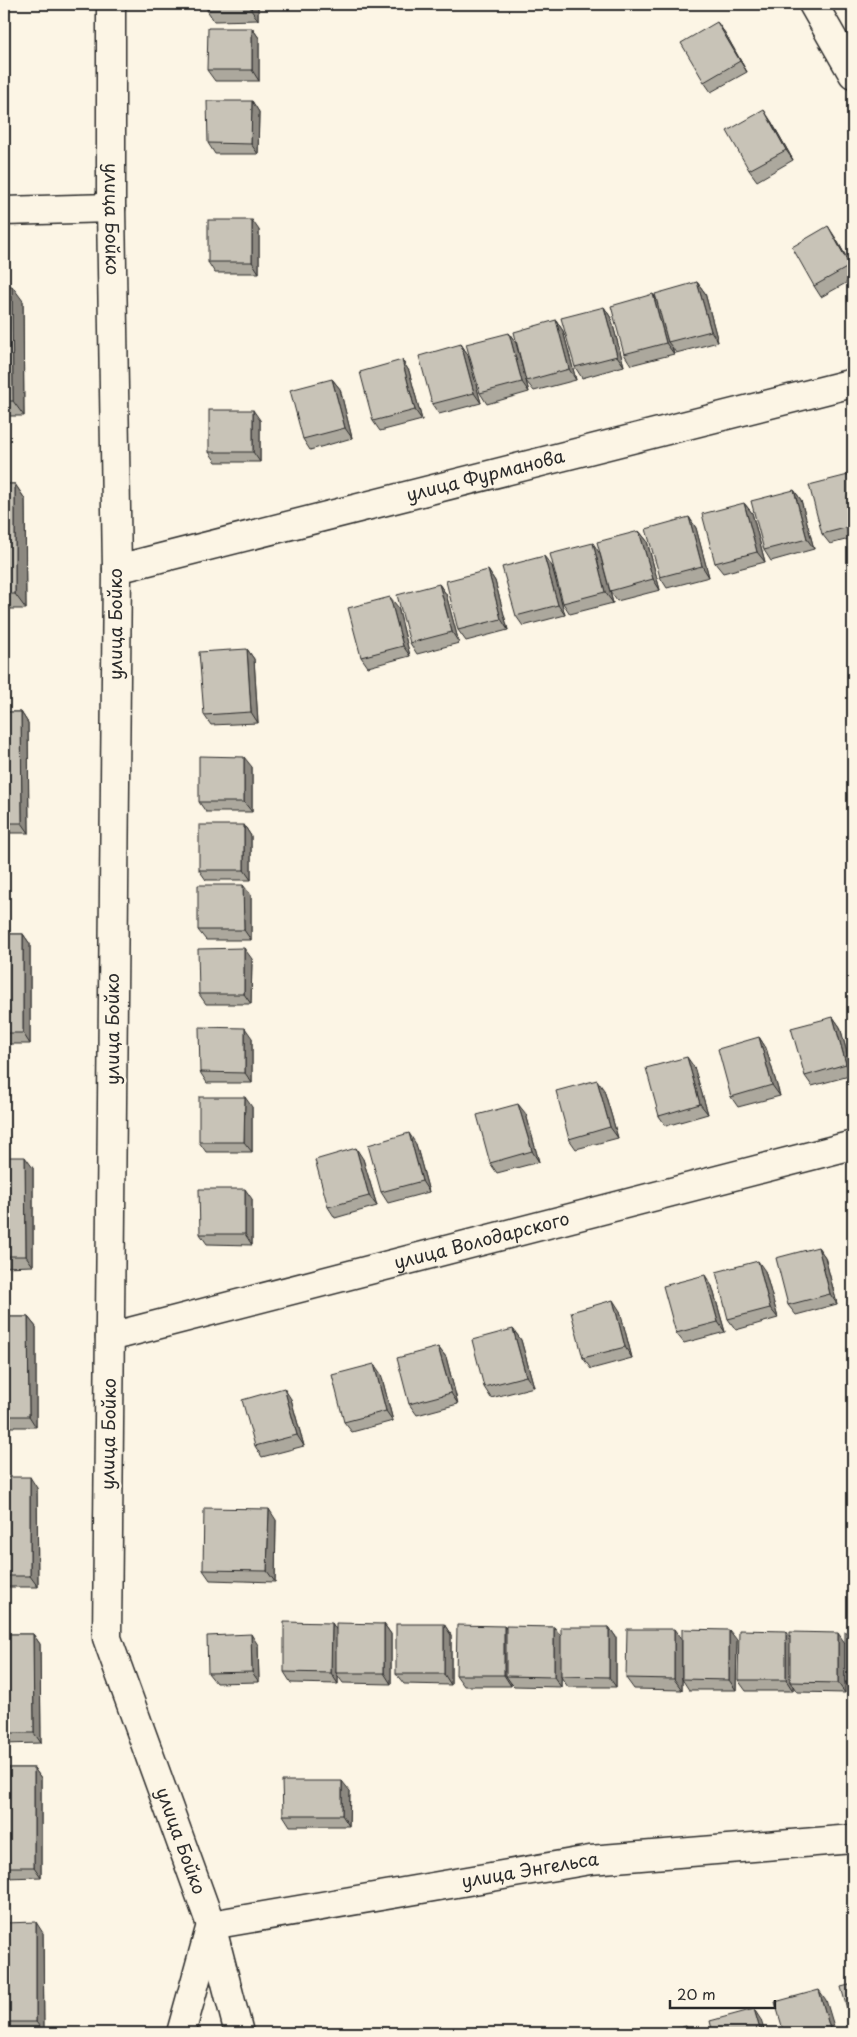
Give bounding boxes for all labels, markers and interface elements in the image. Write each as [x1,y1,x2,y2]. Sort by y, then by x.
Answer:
street label: улица Бойко [99,163,127,275]
street label: улица Фурманова [403,441,568,507]
street label: улица Бойко [101,568,128,680]
street label: улица Бойко [98,973,125,1085]
street label: улица Володарского [391,1204,572,1275]
street label: улица Бойко [93,1378,122,1490]
street label: улица Бойко [150,1783,214,1898]
street label: улица Энгельса [459,1844,600,1894]
scale bar [670,1977,774,2009]
text: 20 m [677,1982,716,2005]

